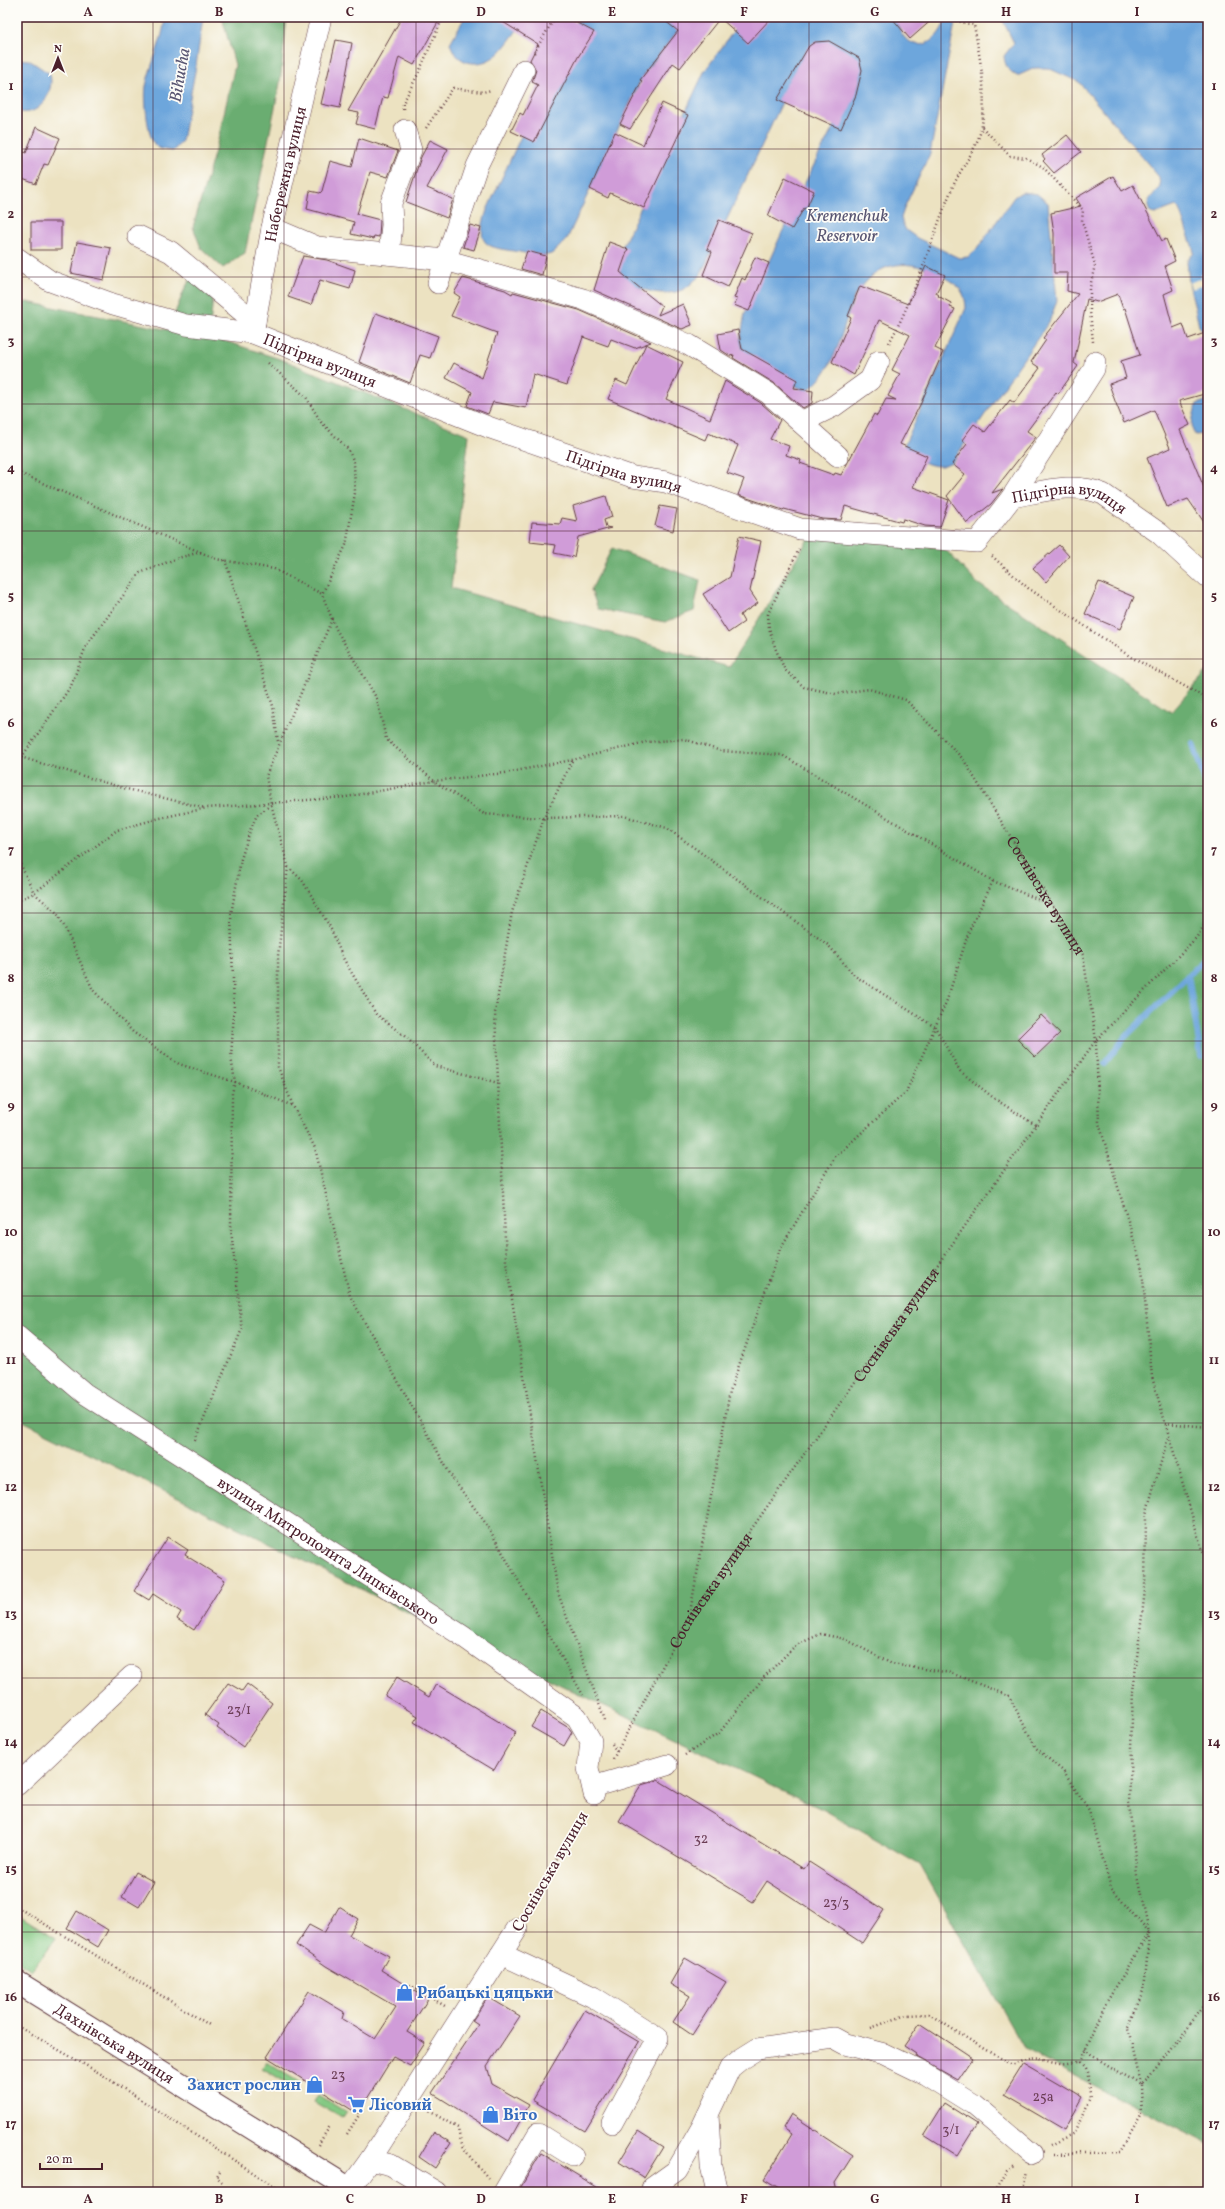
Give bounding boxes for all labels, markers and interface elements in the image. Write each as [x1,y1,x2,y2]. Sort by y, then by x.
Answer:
text: A [83,4,93,22]
text: B [215,4,224,22]
text: C [346,4,354,22]
text: D [476,4,486,22]
text: E [608,4,616,22]
text: F [740,4,748,22]
text: G [870,4,880,22]
text: H [1001,4,1011,22]
text: I [1135,4,1140,22]
north arrow [38,38,78,78]
text: N [54,42,62,57]
water label: Bihucha [164,46,197,104]
text: 1 [8,78,14,96]
text: 1 [1211,78,1217,96]
street label: Набережна вулиця [261,104,313,244]
water label: Kremenchuk Reservoir [806,205,888,248]
text: 2 [8,206,15,224]
text: 2 [1211,206,1218,224]
street label: Підгірна вулиця [260,329,379,394]
text: 3 [8,333,15,351]
text: 3 [1211,333,1218,351]
street label: Підгірна вулиця [562,446,685,500]
text: 4 [7,460,15,478]
text: 4 [1210,460,1218,478]
street label: Підгірна вулиця [1010,479,1131,520]
text: 5 [8,588,14,606]
text: 5 [1211,588,1217,606]
text: 6 [7,715,15,733]
text: 6 [1210,715,1218,733]
street label: Соснівська вулиця [1000,833,1090,960]
text: 7 [8,842,14,860]
text: 7 [1211,842,1217,860]
text: 8 [7,970,15,988]
text: 8 [1210,970,1218,988]
text: 9 [7,1097,15,1115]
text: 9 [1210,1097,1218,1115]
text: 10 [4,1224,18,1242]
text: 10 [1207,1224,1221,1242]
street label: Соснівська вулиця [849,1264,945,1388]
text: 11 [6,1352,16,1370]
text: 11 [1209,1352,1219,1370]
street label: вулиця Митрополита Липківського [213,1472,443,1631]
text: 12 [5,1479,17,1497]
text: 12 [1208,1479,1220,1497]
street label: Соснівська вулиця [665,1529,759,1653]
text: 13 [5,1606,17,1624]
text: 13 [1208,1606,1220,1624]
house number: 23/1 [227,1701,251,1720]
text: 14 [4,1734,18,1752]
text: 14 [1207,1734,1221,1752]
street label: Соснівська вулиця [507,1808,594,1936]
house number: 32 [694,1830,708,1849]
text: 15 [5,1861,17,1879]
text: 15 [1208,1861,1220,1879]
house number: 23/3 [823,1894,849,1913]
shop icon: Рибацькі цяцьки [394,1982,414,2002]
place label: Рибацькі цяцьки [417,1983,553,2005]
text: 16 [5,1989,17,2007]
text: 16 [1208,1989,1220,2007]
street label: Дахнівська вулиця [49,1999,178,2090]
house number: 23 [331,2066,345,2085]
shop icon: Захист рослин [304,2074,324,2094]
place label: Захист рослин [187,2075,301,2097]
house number: 25а [1032,2088,1054,2107]
supermarket icon: Лісовий [346,2094,366,2114]
place label: Лісовий [369,2095,432,2117]
shop icon: Віто [480,2104,500,2124]
place label: Віто [503,2105,537,2127]
text: 17 [5,2116,17,2134]
text: 17 [1208,2116,1220,2134]
house number: 3/1 [942,2121,960,2140]
scale bar [40,2145,102,2171]
text: 20 m [46,2152,73,2168]
text: A [83,2191,93,2209]
text: B [215,2191,224,2209]
text: C [346,2191,354,2209]
text: D [476,2191,486,2209]
text: E [608,2191,616,2209]
text: F [740,2191,748,2209]
text: G [870,2191,880,2209]
text: H [1001,2191,1011,2209]
text: I [1135,2191,1140,2209]

